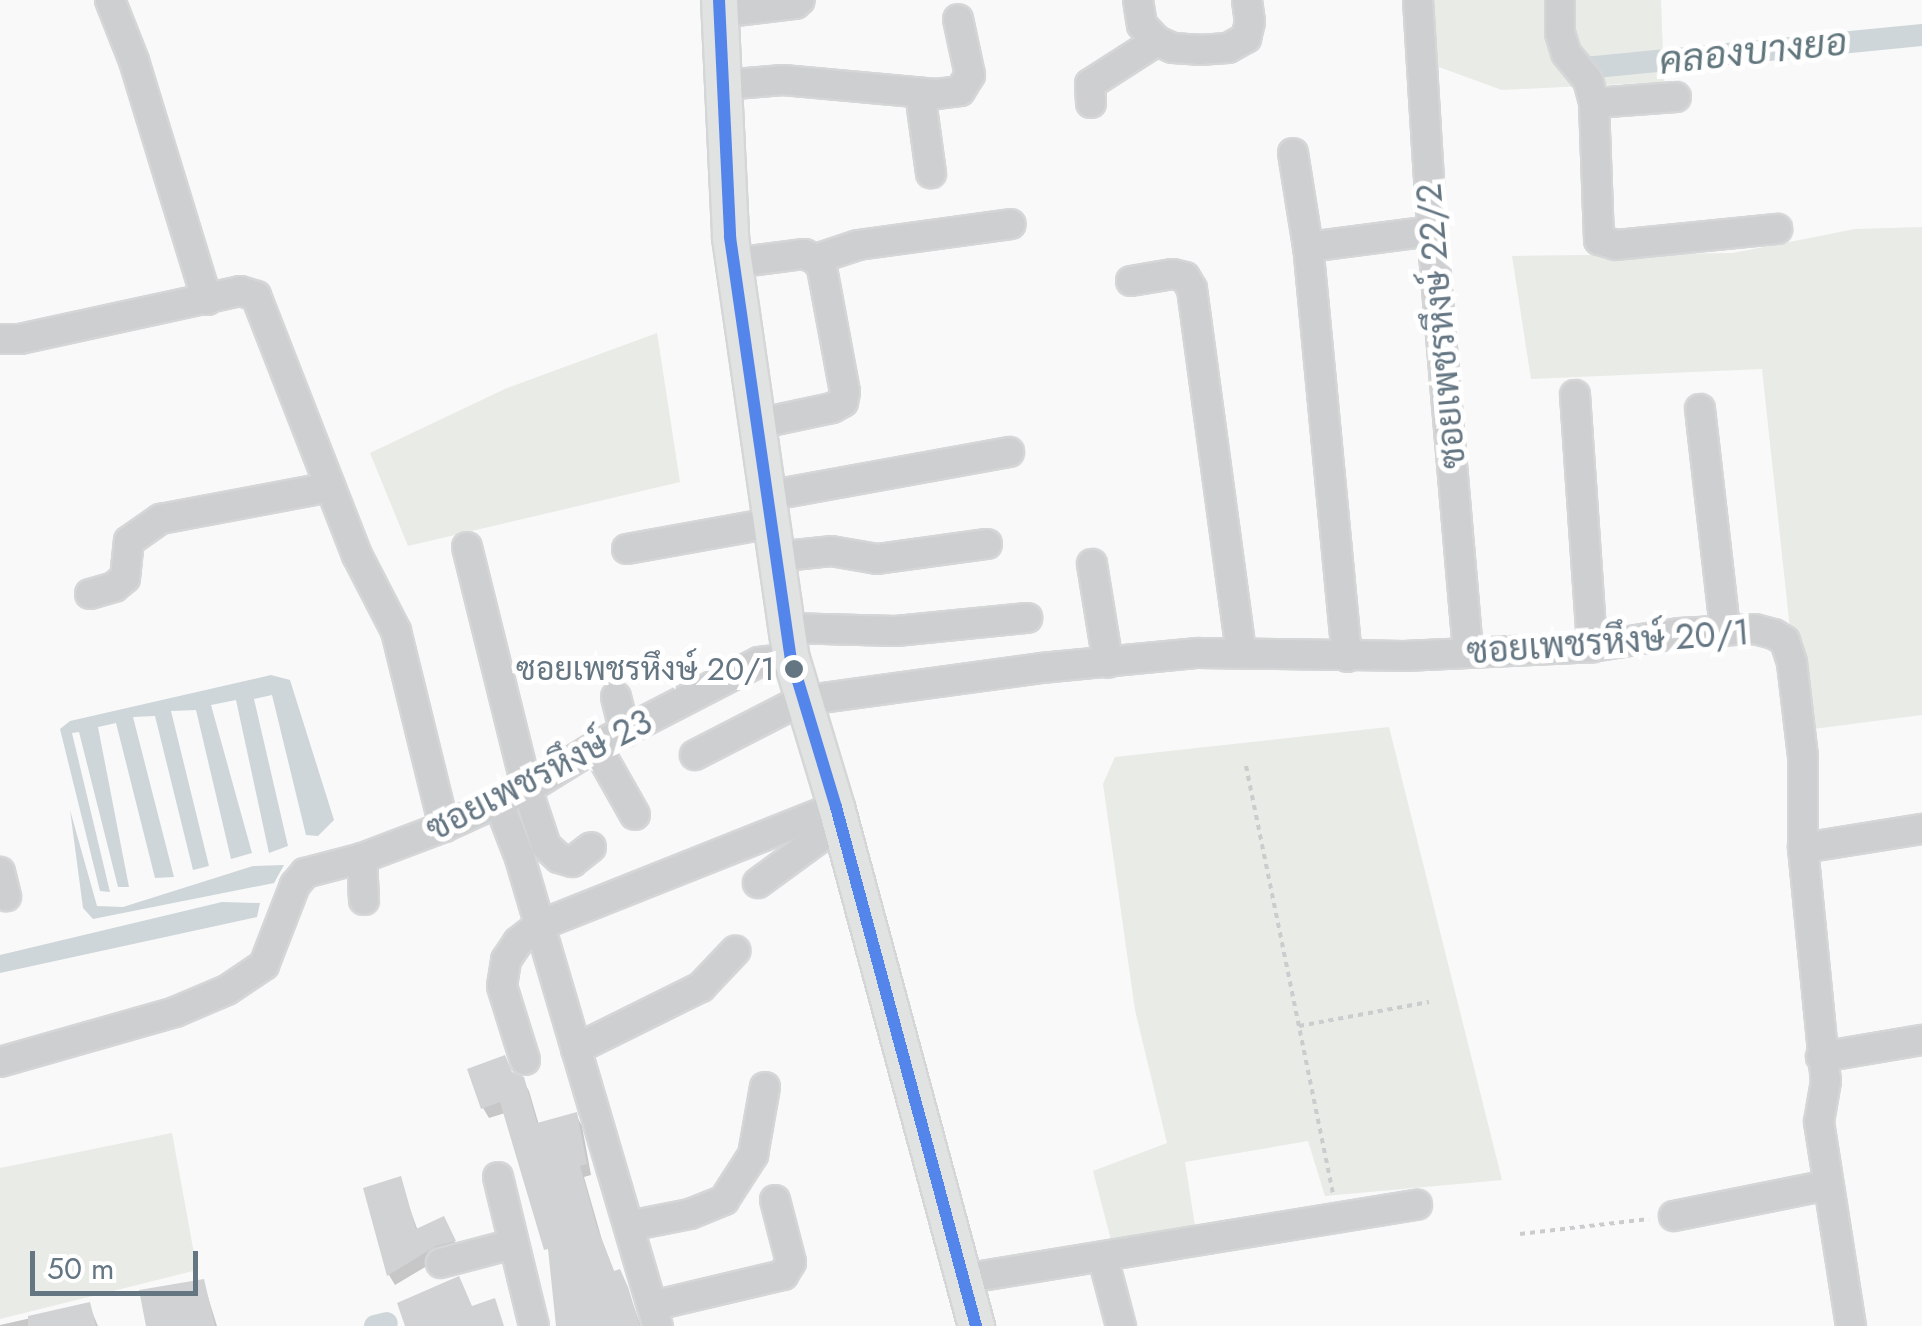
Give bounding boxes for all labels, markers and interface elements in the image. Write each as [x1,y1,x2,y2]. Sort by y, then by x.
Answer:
water label: คลองบางยอ [1657,18,1849,84]
street label: ซอยเพชรหึงษ์ 22/2 [1408,181,1474,471]
street label: ซอยเพชรหึงษ์ 20/1 [1465,611,1751,673]
place label: ซอยเพชรหึงษ์ 20/1 [516,650,775,688]
marker: ซอยเพชรหึงษ์ 20/1 [784,659,804,679]
street label: ซอยเพชรหึงษ์ 23 [419,700,659,850]
scale bar [35,1231,202,1293]
text: 50 m [47,1247,114,1290]

